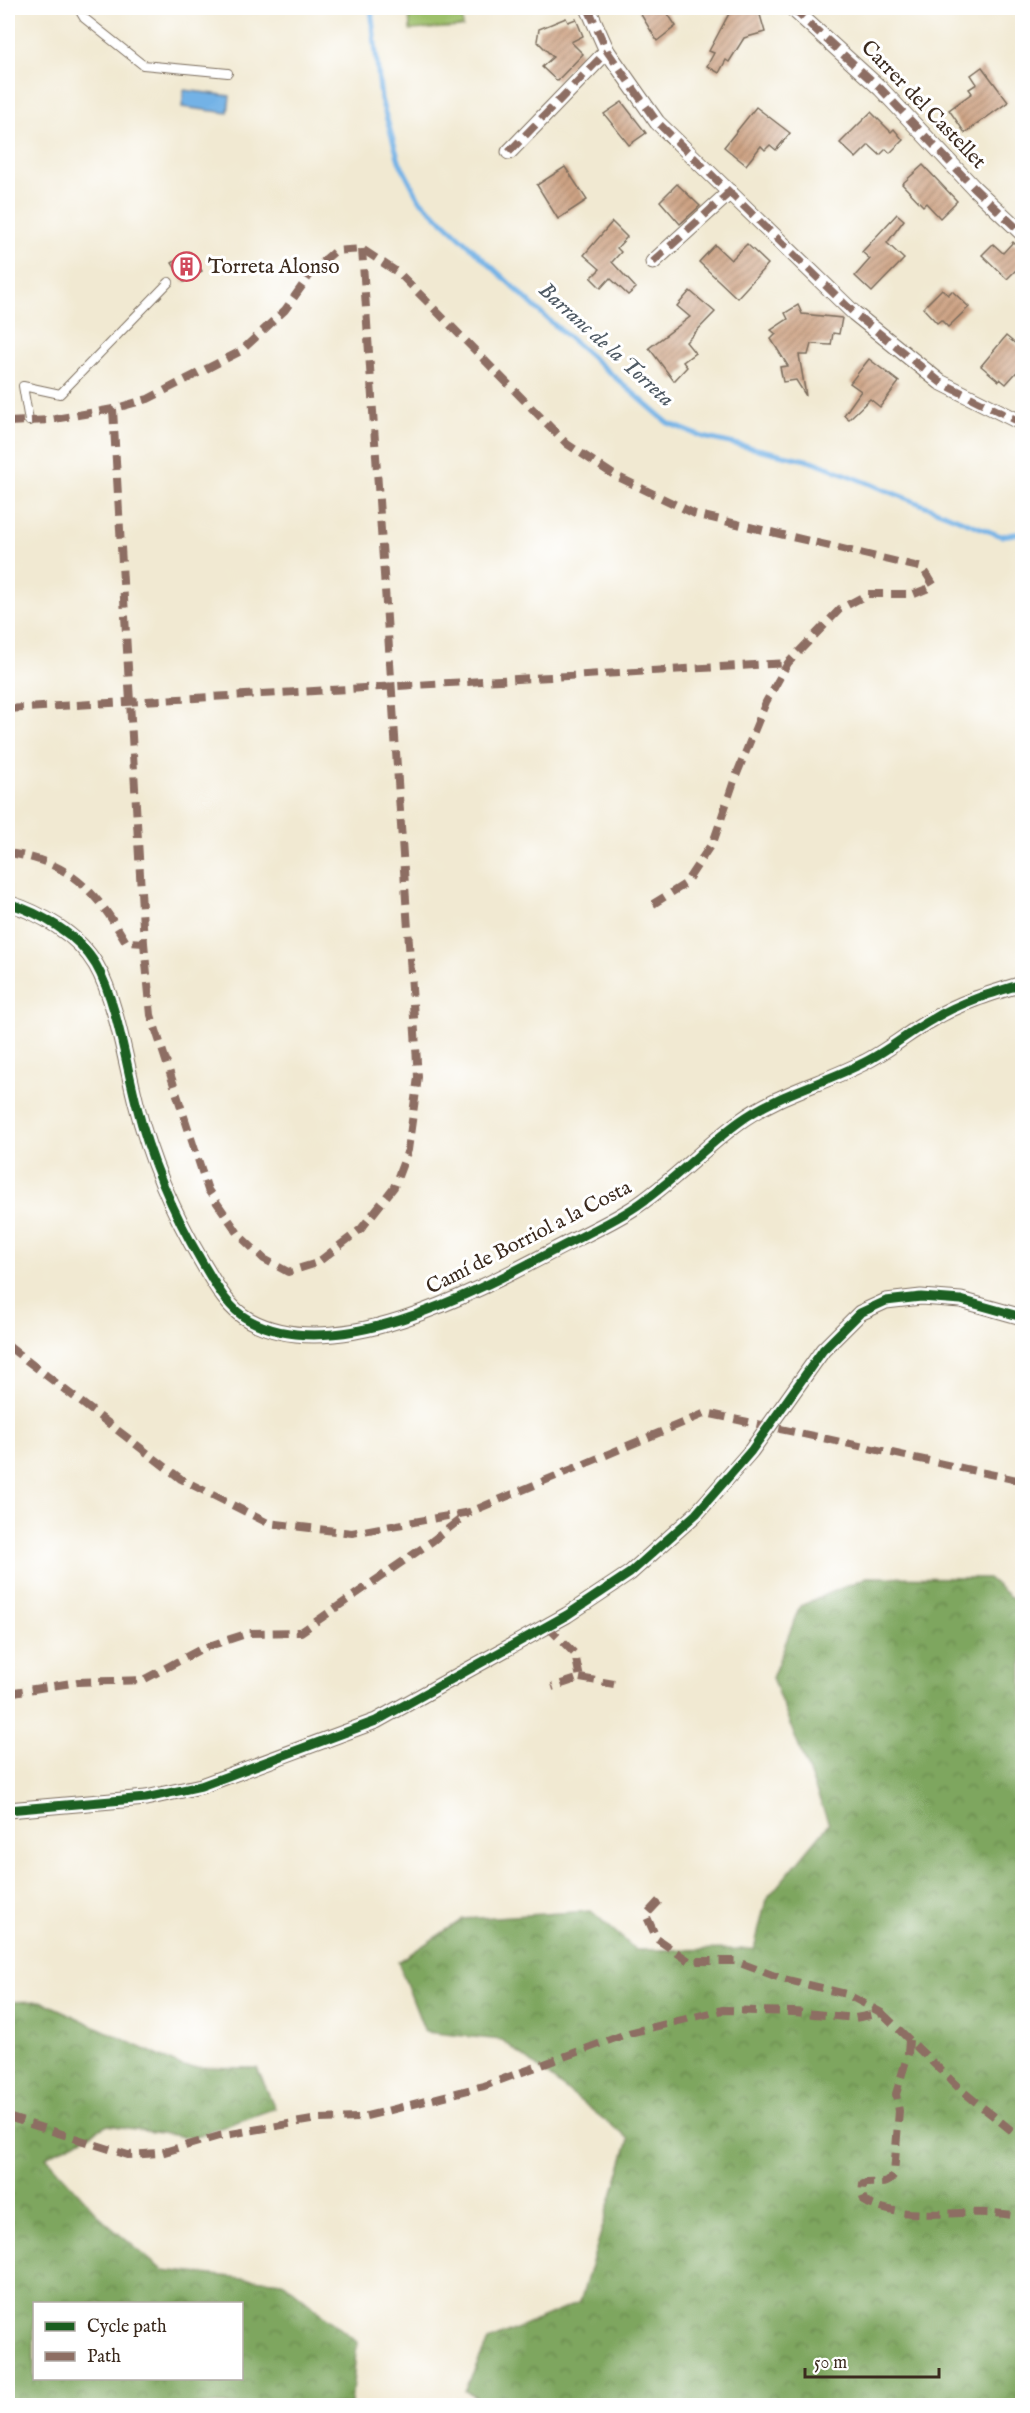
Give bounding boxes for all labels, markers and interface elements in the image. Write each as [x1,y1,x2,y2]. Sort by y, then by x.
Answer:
street label: Carrer del Castellet [855,35,991,175]
building icon: Torreta Alonso [171,251,203,283]
place label: Torreta Alonso [208,254,340,281]
water label: Barranc de la Torreta [532,277,680,414]
street label: Camí de Borriol a la Costa [422,1174,637,1301]
legend [33,2302,243,2380]
text: Cycle path [87,2316,167,2339]
scale bar [805,2341,938,2379]
text: Path [87,2346,121,2369]
text: 50 m [814,2352,847,2375]

